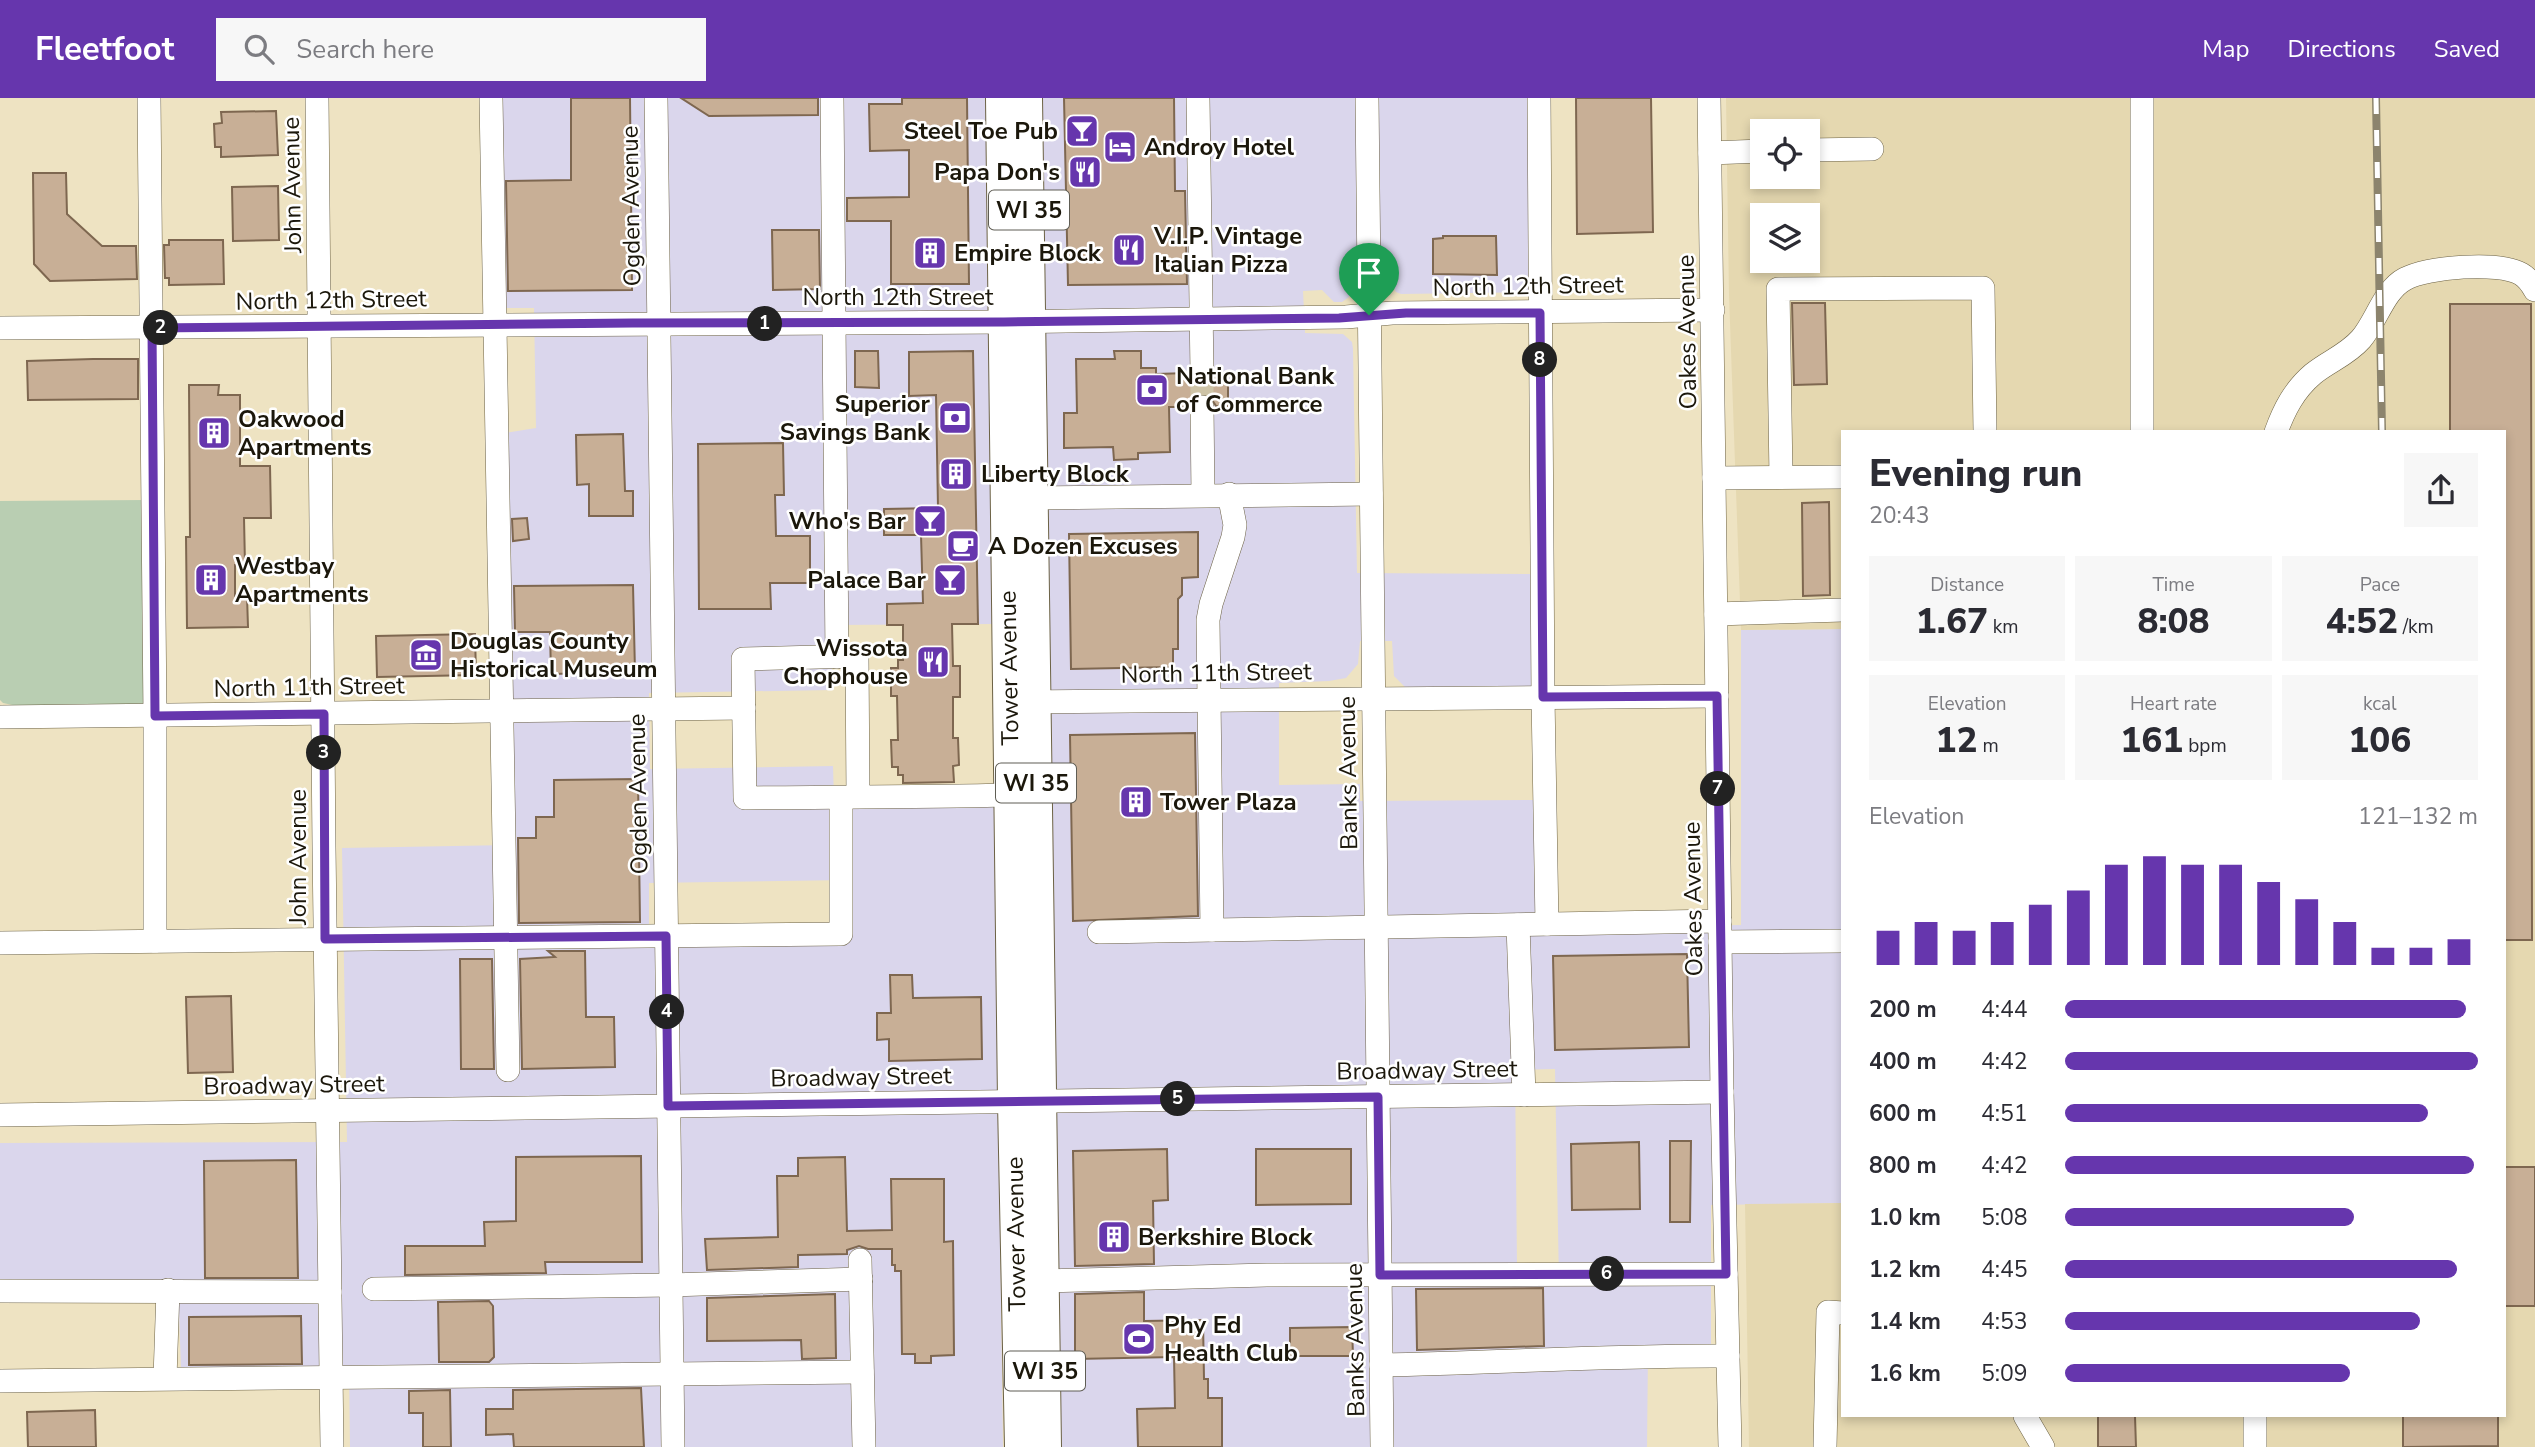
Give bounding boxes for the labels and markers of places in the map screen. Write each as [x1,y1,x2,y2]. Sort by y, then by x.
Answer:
bar icon: Steel Toe Pub [1063,112,1101,150]
place label: Steel Toe Pub [904,115,1058,147]
hotel icon: Androy Hotel [1101,128,1139,166]
place label: Androy Hotel [1144,131,1295,163]
restaurant icon: Papa Don's [1066,153,1104,191]
place label: Papa Don's [934,156,1060,188]
place label: V.I.P. Vintage Italian Pizza [1153,220,1302,280]
restaurant icon: V.I.P. Vintage Italian Pizza [1110,231,1148,269]
building icon: Empire Block [911,234,949,272]
place label: Empire Block [954,237,1102,269]
pin [1339,243,1399,315]
pin: 1 [748,306,782,342]
pin: 2 [144,310,178,345]
pin: 8 [1522,342,1558,378]
place label: National Bank of Commerce [1176,360,1335,420]
bank icon: National Bank of Commerce [1133,371,1171,409]
place label: Superior Savings Bank [780,388,931,448]
bank icon: Superior Savings Bank [936,399,974,437]
place label: Oakwood Apartments [238,403,372,463]
building icon: Oakwood Apartments [195,414,233,452]
building icon: Liberty Block [937,455,975,493]
place label: Liberty Block [981,458,1130,490]
bar icon: Who's Bar [911,502,949,540]
place label: Who's Bar [788,505,907,537]
cafe icon: A Dozen Excuses [944,527,982,565]
place label: A Dozen Excuses [988,530,1178,562]
place label: Westbay Apartments [235,550,369,610]
building icon: Westbay Apartments [192,561,230,599]
bar icon: Palace Bar [931,561,969,599]
place label: Palace Bar [807,564,927,596]
place label: Douglas County Historical Museum [450,625,658,685]
place label: Wissota Chophouse [783,632,908,692]
museum icon: Douglas County Historical Museum [407,636,445,674]
restaurant icon: Wissota Chophouse [914,643,952,681]
pin: 3 [306,736,342,770]
pin: 7 [1700,772,1736,806]
building icon: Tower Plaza [1117,783,1155,821]
place label: Tower Plaza [1160,786,1297,818]
pin: 4 [650,995,684,1030]
pin: 5 [1160,1082,1196,1116]
building icon: Berkshire Block [1095,1218,1133,1256]
place label: Berkshire Block [1138,1221,1313,1253]
pin: 6 [1590,1256,1624,1292]
place label: Phy Ed Health Club [1164,1309,1298,1369]
sports icon: Phy Ed Health Club [1120,1320,1158,1358]

